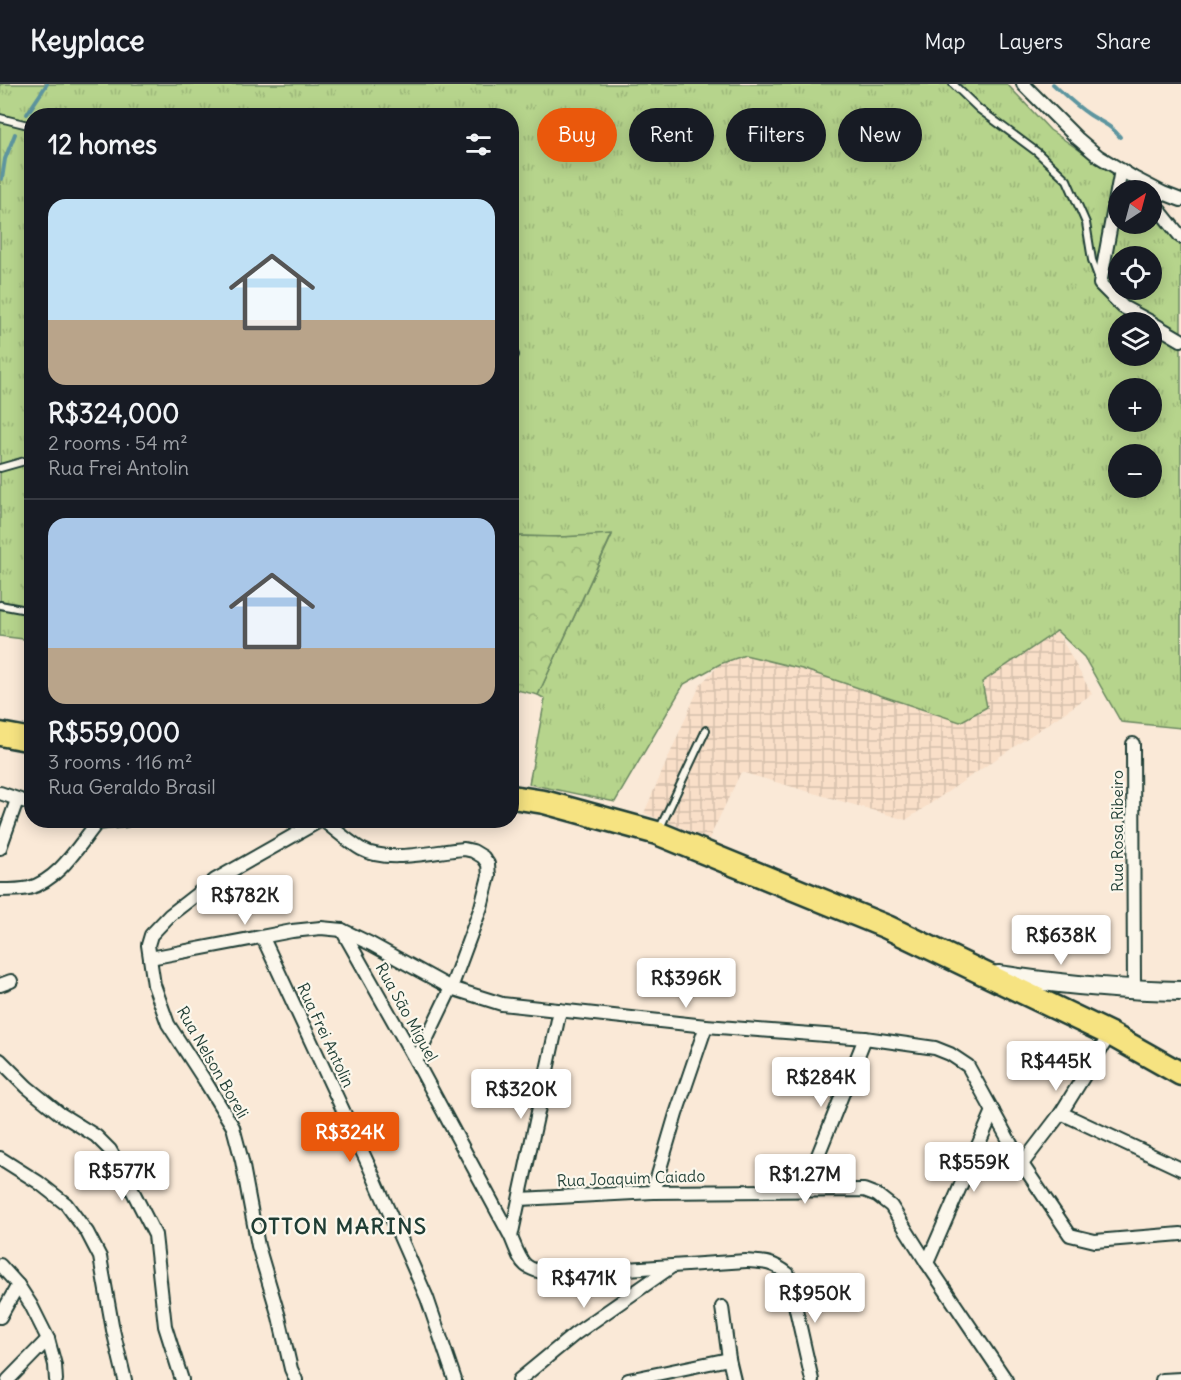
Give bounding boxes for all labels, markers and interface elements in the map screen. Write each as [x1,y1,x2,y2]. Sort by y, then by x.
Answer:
text: Keyplace [30,23,145,59]
text: Map [925,28,965,55]
text: Layers [998,28,1063,55]
text: Share [1096,28,1151,55]
chip: Buy [537,108,617,162]
chip: Rent [629,108,714,162]
chip: Filters [726,108,826,162]
chip: New [838,108,922,162]
text: 12 homes [48,128,157,161]
icon: filters [462,128,495,161]
north arrow [1108,180,1162,234]
map controls [1108,180,1162,498]
icon: home [218,238,326,346]
button: locate [1108,246,1162,300]
button: layers [1108,312,1162,366]
button: + [1108,378,1162,432]
text: R$324,000 [48,397,179,430]
text: 2 rooms · 54 m² [48,430,188,455]
button: − [1108,444,1162,498]
text: Rua Frei Antolin [48,455,189,480]
icon: home [218,557,326,665]
text: R$559,000 [48,716,180,749]
text: 3 rooms · 116 m² [48,749,192,774]
street label: Rua Rosa Ribeiro [1107,770,1127,892]
text: Rua Geraldo Brasil [48,774,216,799]
pin: R$782K [196,875,294,926]
text: R$782K [211,882,279,907]
pin: R$638K [1012,915,1110,966]
text: R$638K [1026,922,1096,947]
pin: R$396K [637,958,735,1009]
street label: Rua São Miguel [372,959,442,1065]
text: R$396K [651,965,721,990]
street label: Rua Frei Antolin [293,980,359,1090]
street label: Rua Nelson Boreli [173,1002,253,1122]
pin: R$445K [1007,1041,1105,1092]
text: R$445K [1021,1048,1091,1073]
pin: R$284K [772,1057,870,1108]
text: R$284K [786,1064,856,1089]
pin: R$320K [472,1069,570,1120]
text: R$320K [485,1076,557,1101]
pin: R$324K [301,1112,399,1163]
text: R$324K [315,1119,385,1144]
pin: R$559K [925,1142,1023,1193]
text: R$559K [939,1149,1009,1174]
pin: R$577K [73,1151,171,1202]
pin: R$1.27M [750,1154,860,1205]
text: R$577K [88,1158,156,1183]
text: R$1.27M [769,1161,841,1186]
street label: Rua Joaquim Caiado [556,1165,706,1191]
district label: OTTON MARINS [250,1212,428,1240]
pin: R$471K [535,1258,633,1309]
text: R$471K [551,1265,617,1290]
pin: R$950K [766,1273,864,1324]
text: R$950K [779,1280,851,1305]

